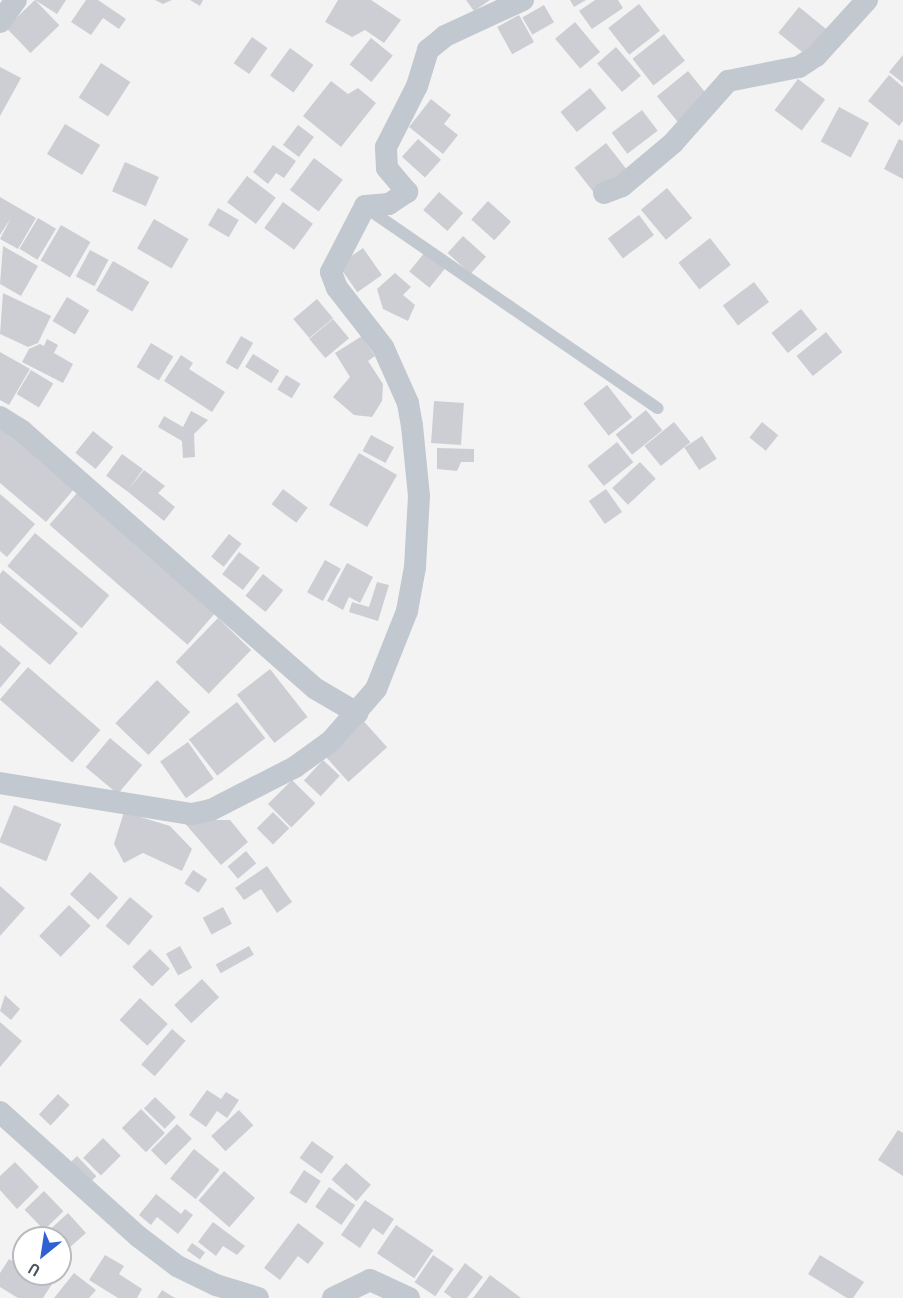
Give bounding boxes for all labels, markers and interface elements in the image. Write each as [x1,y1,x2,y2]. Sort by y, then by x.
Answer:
north arrow [12,1226,72,1286]
text: U [25,1259,43,1281]

